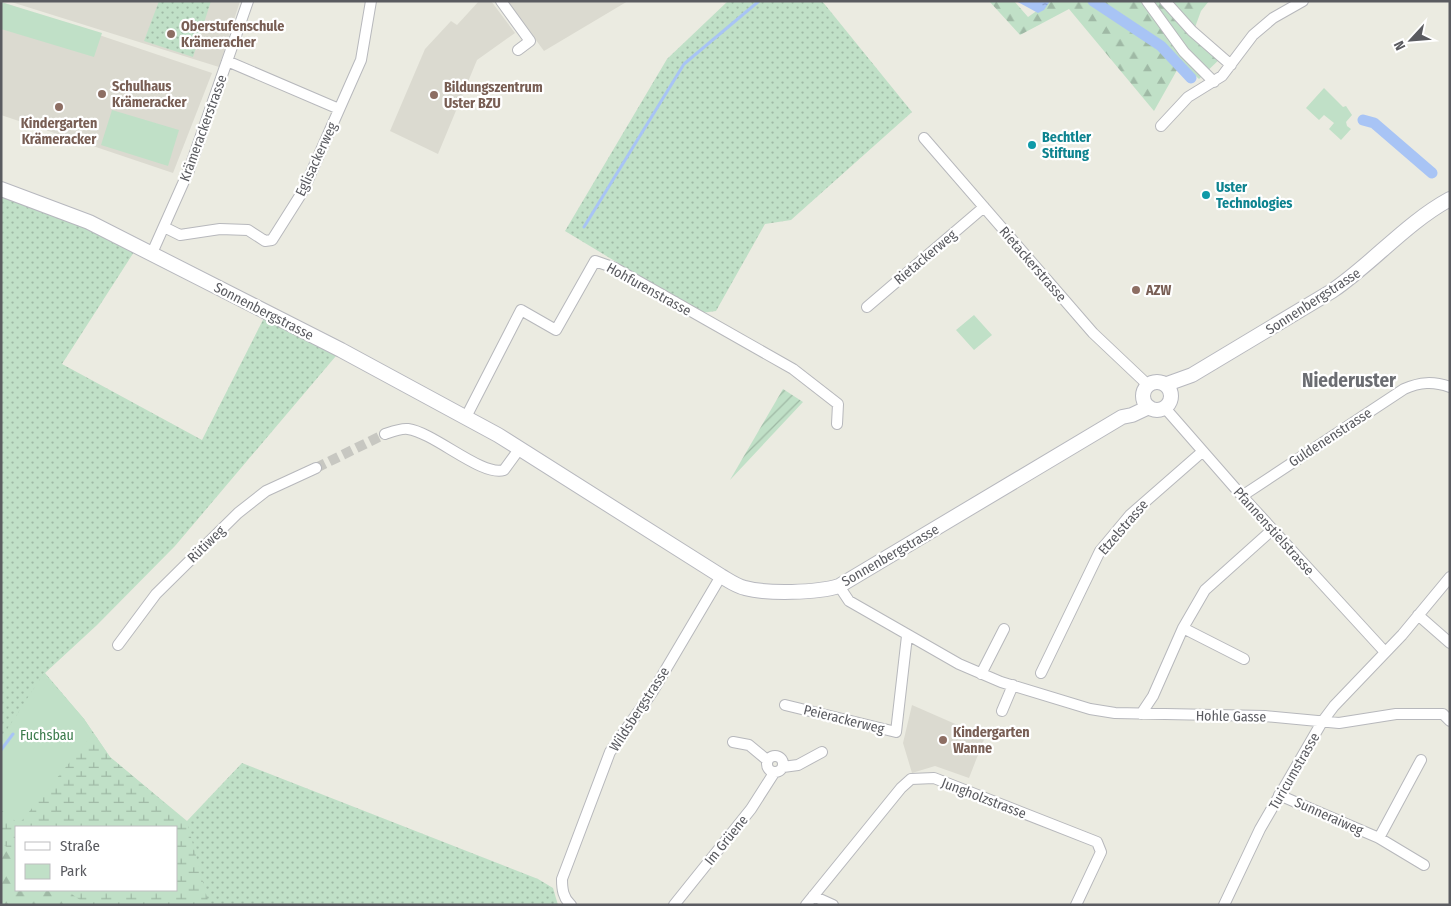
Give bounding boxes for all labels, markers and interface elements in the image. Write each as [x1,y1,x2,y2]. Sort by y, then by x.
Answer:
north arrow [1386,15,1436,65]
place label: Oberstufenschule Krämeracher [181,18,284,51]
marker: Oberstufenschule Krämeracher [165,28,177,40]
text: N [1390,38,1409,53]
street label: Krämerackerstrasse [176,72,231,184]
place label: Schulhaus Krämeracker [112,78,187,111]
place label: Bildungszentrum Uster BZU [444,79,543,112]
marker: Schulhaus Krämeracker [96,88,108,100]
marker: Bildungszentrum Uster BZU [428,89,440,101]
marker: Kindergarten Krämeracker [53,101,65,113]
place label: Kindergarten Krämeracker [21,115,97,148]
street label: Eglisackerweg [292,119,341,199]
place label: Bechtler Stiftung [1042,129,1092,162]
marker: Bechtler Stiftung [1026,139,1038,151]
place label: Uster Technologies [1216,179,1292,212]
marker: Uster Technologies [1200,189,1212,201]
street label: Rietackerstrasse [995,223,1070,305]
street label: Rietackerweg [891,226,960,288]
street label: Hohfurenstrasse [603,259,694,320]
street label: Sonnenbergstrasse [1263,264,1364,338]
street label: Sonnenbergstrasse [211,279,316,344]
place label: AZW [1145,282,1171,299]
marker: AZW [1130,284,1142,296]
district label: Niederuster [1302,369,1397,392]
street label: Guldenenstrasse [1286,404,1375,471]
street label: Pfannenstielstrasse [1230,484,1318,579]
street label: Etzelstrasse [1095,496,1152,558]
street label: Sonnenbergstrasse [839,521,942,590]
street label: Rütiweg [184,522,229,566]
street label: Wildsbergstrasse [606,664,673,755]
street label: Peierackerweg [802,701,886,738]
street label: Hohle Gasse [1196,707,1267,726]
place label: Kindergarten Wanne [953,724,1030,757]
park label: Fuchsbau [20,727,74,744]
street label: Turicumstrasse [1266,730,1323,813]
marker: Kindergarten Wanne [937,734,949,746]
street label: Jungholzstrasse [939,774,1029,822]
street label: Sunneraiweg [1292,794,1366,839]
street label: Im Grüene [701,812,752,869]
legend [15,826,178,891]
text: Straße [60,837,100,855]
text: Park [60,862,87,880]

